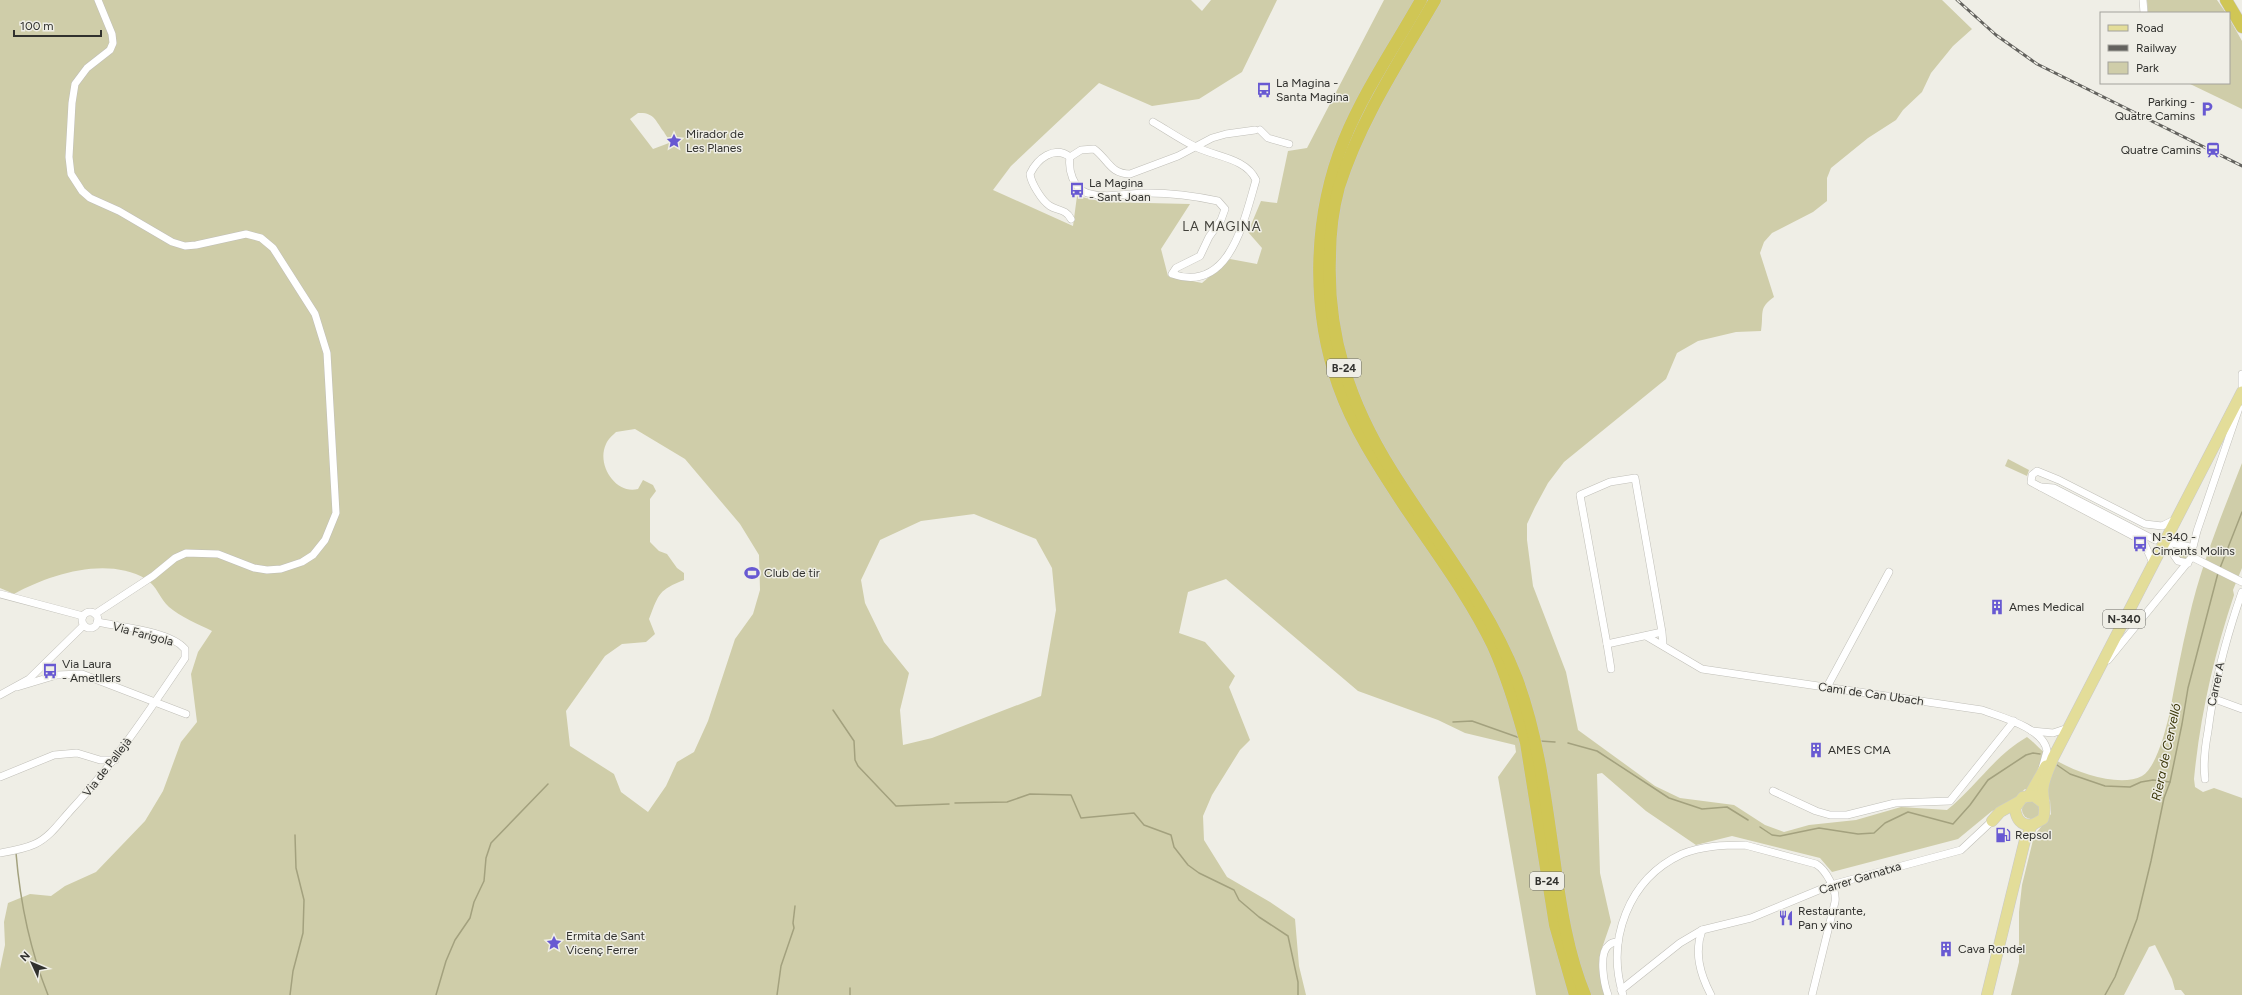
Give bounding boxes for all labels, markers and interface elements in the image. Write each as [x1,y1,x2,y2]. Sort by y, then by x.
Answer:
scale bar [14,12,101,38]
legend [2100,12,2230,84]
text: 100 m [20,19,54,33]
text: Road [2136,21,2164,35]
text: Railway [2136,41,2177,55]
text: Park [2136,61,2159,75]
place label: La Magina - Santa Magina [1276,76,1349,104]
bus stop icon: La Magina - Santa Magina [1255,81,1273,99]
place label: Parking - Quatre Camins [2115,95,2195,123]
parking icon: Parking - Quatre Camins [2198,100,2216,118]
place label: Mirador de Les Planes [686,127,744,155]
place icon: Mirador de Les Planes [665,132,683,150]
station icon: Quatre Camins [2204,141,2222,159]
place label: Quatre Camins [2121,143,2201,157]
place label: La Magina - Sant Joan [1089,176,1151,204]
bus stop icon: La Magina - Sant Joan [1068,181,1086,199]
district label: LA MAGINA [1182,219,1262,234]
road number: B-24 [1327,359,1361,377]
place label: N-340 - Ciments Molins [2152,530,2235,558]
bus stop icon: N-340 - Ciments Molins [2131,535,2149,553]
sports icon: Club de tir [743,564,761,582]
place label: Club de tir [764,566,820,580]
building icon: Ames Medical [1988,598,2006,616]
place label: Ames Medical [2009,600,2084,614]
road number: N-340 [2103,610,2145,628]
street label: Via Farigola [111,619,175,649]
place label: Via Laura - Ametllers [62,657,121,685]
street label: Carrer A [2205,661,2227,707]
bus stop icon: Via Laura - Ametllers [41,662,59,680]
street label: Camí de Can Ubach [1817,680,1925,708]
water label: Riera de Cervelló [2148,701,2184,802]
street label: Via de Pallejà [80,735,134,799]
building icon: AMES CMA [1807,741,1825,759]
place label: AMES CMA [1828,743,1891,757]
fuel station icon: Repsol [1994,826,2012,844]
place label: Repsol [2015,828,2051,842]
street label: Carrer Garnatxa [1817,859,1903,897]
road number: B-24 [1530,872,1564,890]
place label: Restaurante, Pan y vino [1798,904,1866,932]
restaurant icon: Restaurante, Pan y vino [1777,909,1795,927]
place label: Ermita de Sant Vicenç Ferrer [566,929,645,957]
place icon: Ermita de Sant Vicenç Ferrer [545,934,563,952]
building icon: Cava Rondel [1937,940,1955,958]
place label: Cava Rondel [1958,942,2025,956]
north arrow [12,943,52,983]
text: N [18,949,33,964]

